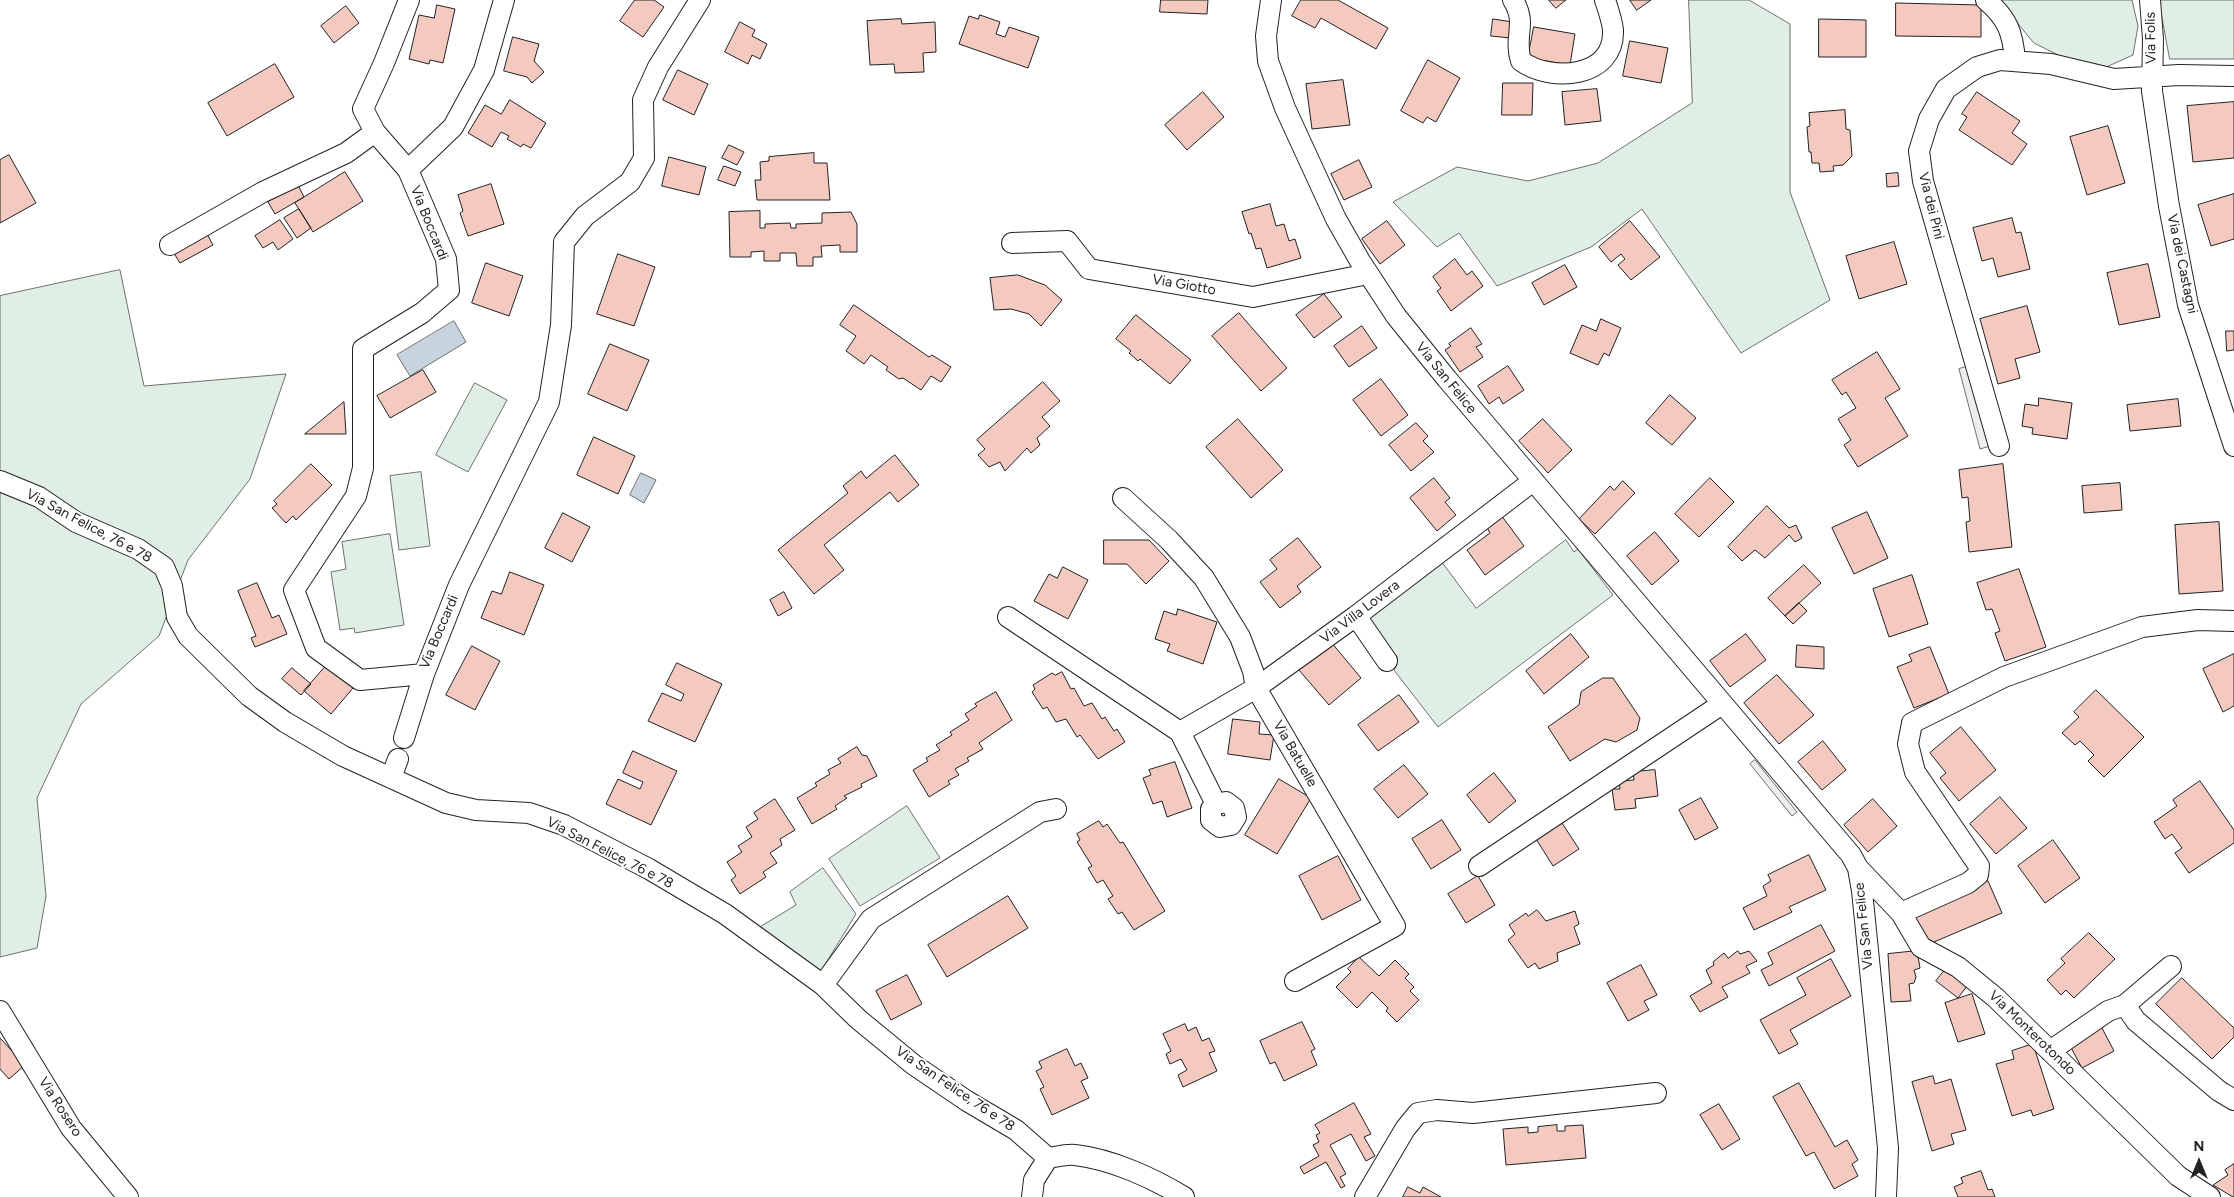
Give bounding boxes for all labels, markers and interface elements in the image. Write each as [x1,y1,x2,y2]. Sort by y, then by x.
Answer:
street label: Via Folis [2142,12,2160,64]
street label: Via dei Pini [1915,171,1947,241]
street label: Via Boccardi [406,183,452,263]
street label: Via dei Castagni [2163,213,2201,315]
street label: Via Giotto [1151,271,1217,299]
street label: Via San Felice [1412,339,1480,417]
street label: Via San Felice, 76 e 78 [23,486,155,566]
street label: Via Villa Lovera [1317,577,1403,647]
street label: Via Boccardi [416,592,462,672]
street label: Via Batuelle [1269,718,1321,790]
street label: Via San Felice, 76 e 78 [544,814,676,892]
street label: Via San Felice [1851,882,1877,970]
street label: Via Monterotondo [1985,987,2079,1079]
street label: Via San Felice, 76 e 78 [892,1043,1018,1135]
street label: Via Rosero [35,1074,85,1140]
north arrow [2174,1137,2224,1187]
text: N [2194,1138,2204,1155]

